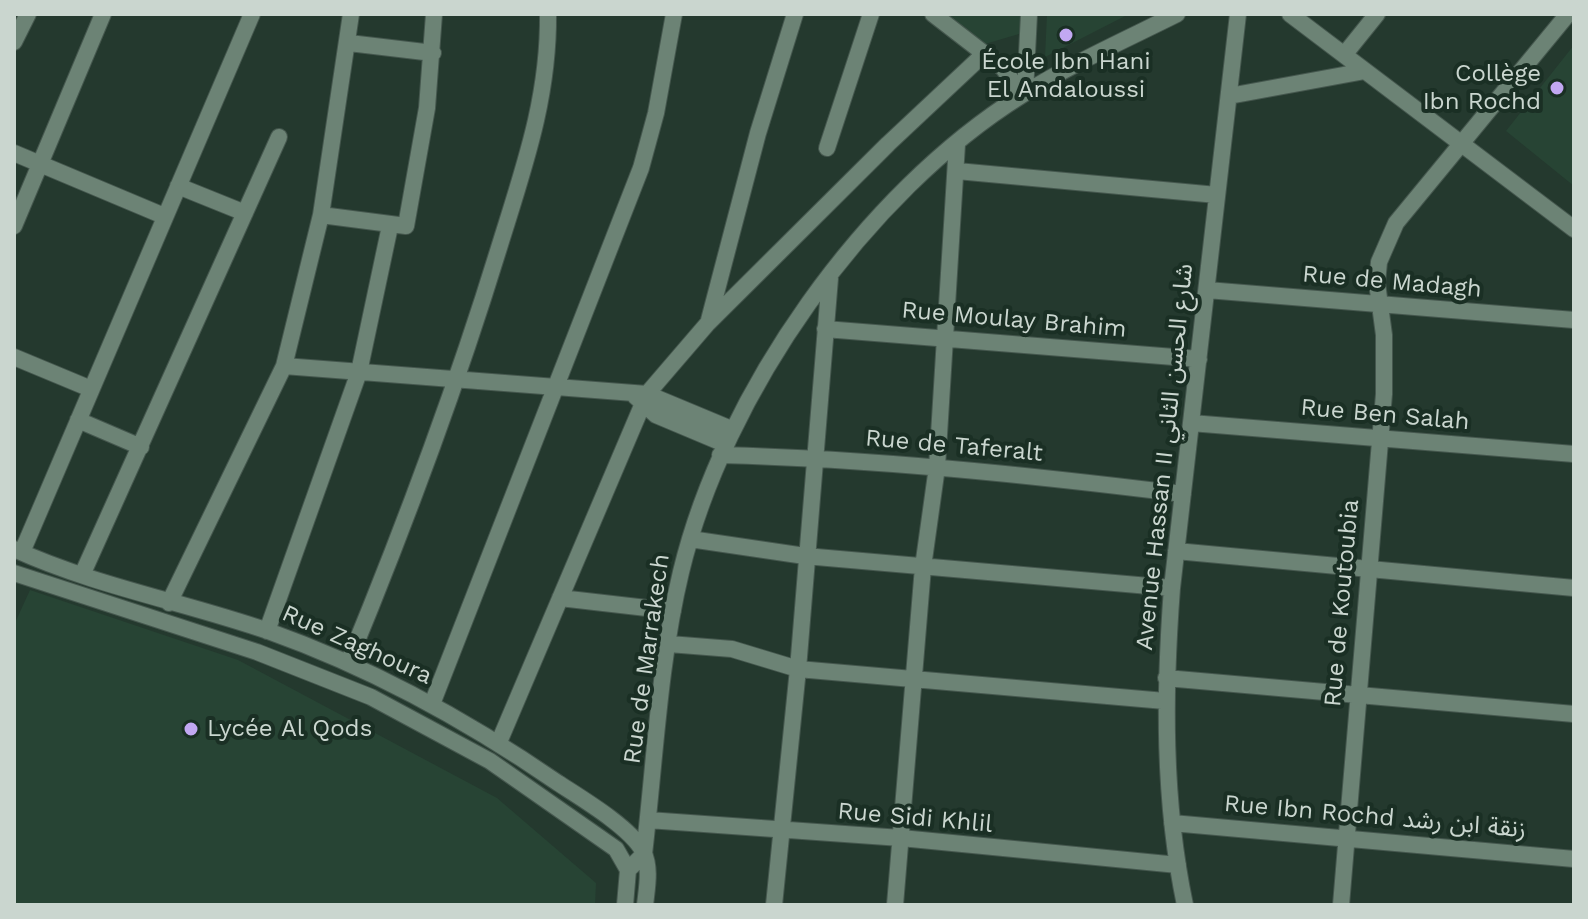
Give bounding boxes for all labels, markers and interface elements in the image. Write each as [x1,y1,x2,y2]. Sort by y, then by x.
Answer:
marker: École Ibn Hani El Andaloussi [1057,26,1075,44]
place label: École Ibn Hani El Andaloussi [981,48,1151,104]
place label: Collège Ibn Rochd [1423,60,1541,116]
marker: Collège Ibn Rochd [1548,79,1566,97]
street label: Rue de Madagh [1301,260,1483,304]
street label: Avenue Hassan II شارع الحسن الثاني [1130,262,1200,652]
street label: Rue Moulay Brahim [900,296,1128,344]
street label: Rue Ben Salah [1299,393,1471,437]
street label: Rue de Taferalt [864,424,1044,468]
street label: Rue de Koutoubia [1319,498,1365,708]
street label: Rue de Marrakech [618,552,676,766]
street label: Rue Zaghoura [278,599,436,691]
place label: Lycée Al Qods [207,715,372,743]
marker: Lycée Al Qods [182,720,200,738]
street label: Rue Ibn Rochd زنقة ابن رشد [1223,789,1527,845]
street label: Rue Sidi Khlil [836,797,994,839]

